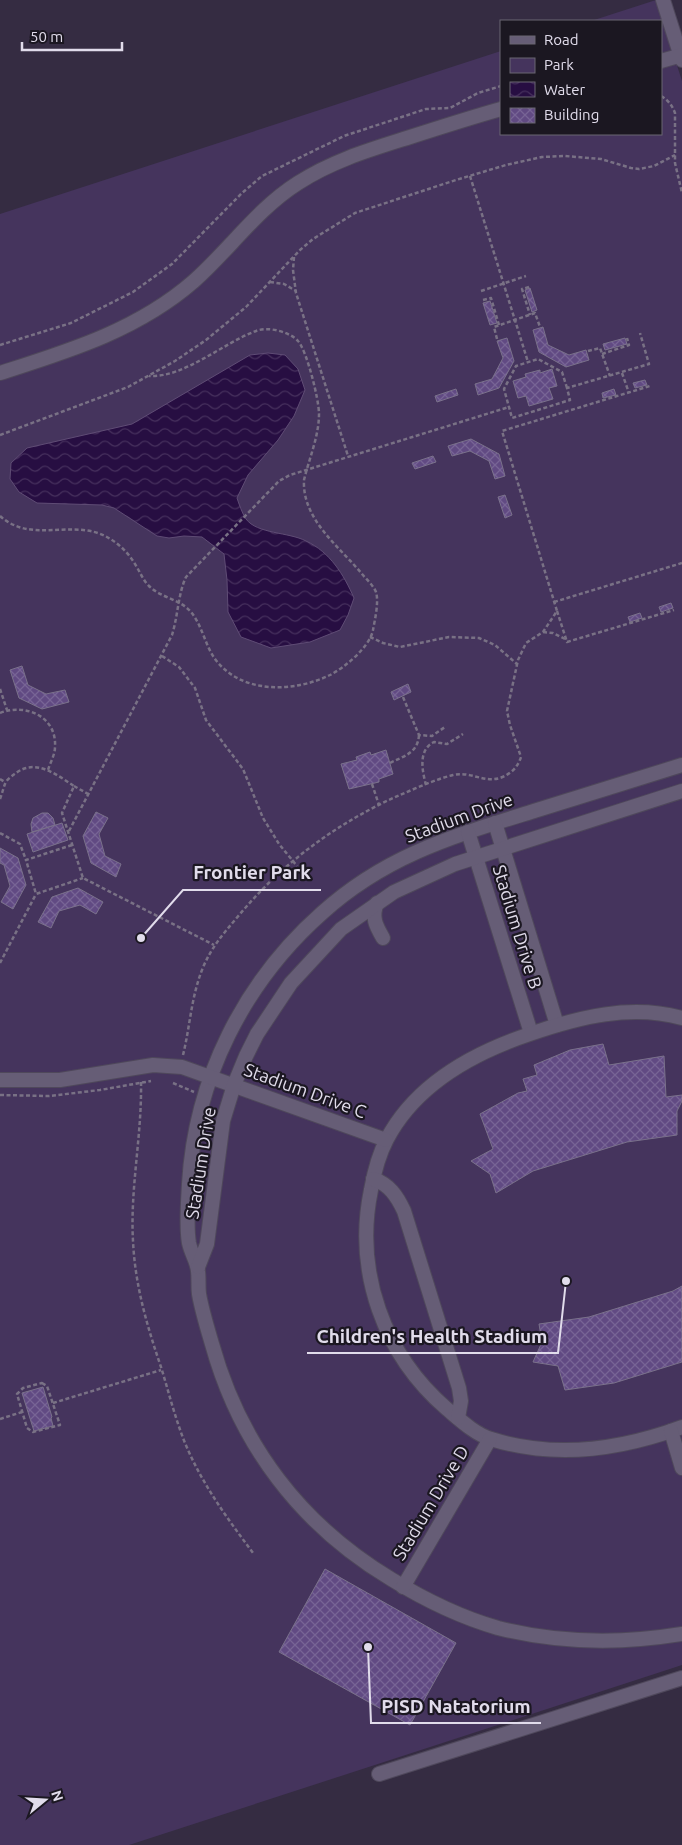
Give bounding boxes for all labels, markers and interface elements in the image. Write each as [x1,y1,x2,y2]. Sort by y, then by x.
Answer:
scale bar [22,20,122,52]
legend [500,20,662,135]
text: 50 m [30,28,63,45]
text: Road [544,31,579,48]
text: Park [544,56,574,73]
text: Water [544,81,585,98]
text: Building [544,106,599,123]
street label: Stadium Drive [402,788,515,846]
callout: Frontier Park [183,856,321,890]
text: Frontier Park [193,861,311,883]
street label: Stadium Drive B [490,862,546,991]
street label: Stadium Drive C [242,1059,369,1121]
street label: Stadium Drive [181,1105,219,1220]
callout: Children's Health Stadium [307,1319,558,1353]
text: Children's Health Stadium [317,1325,547,1347]
street label: Stadium Drive D [388,1442,472,1563]
callout: PISD Natatorium [371,1689,541,1723]
text: PISD Natatorium [381,1695,531,1717]
north arrow [20,1775,70,1825]
text: N [48,1789,67,1803]

